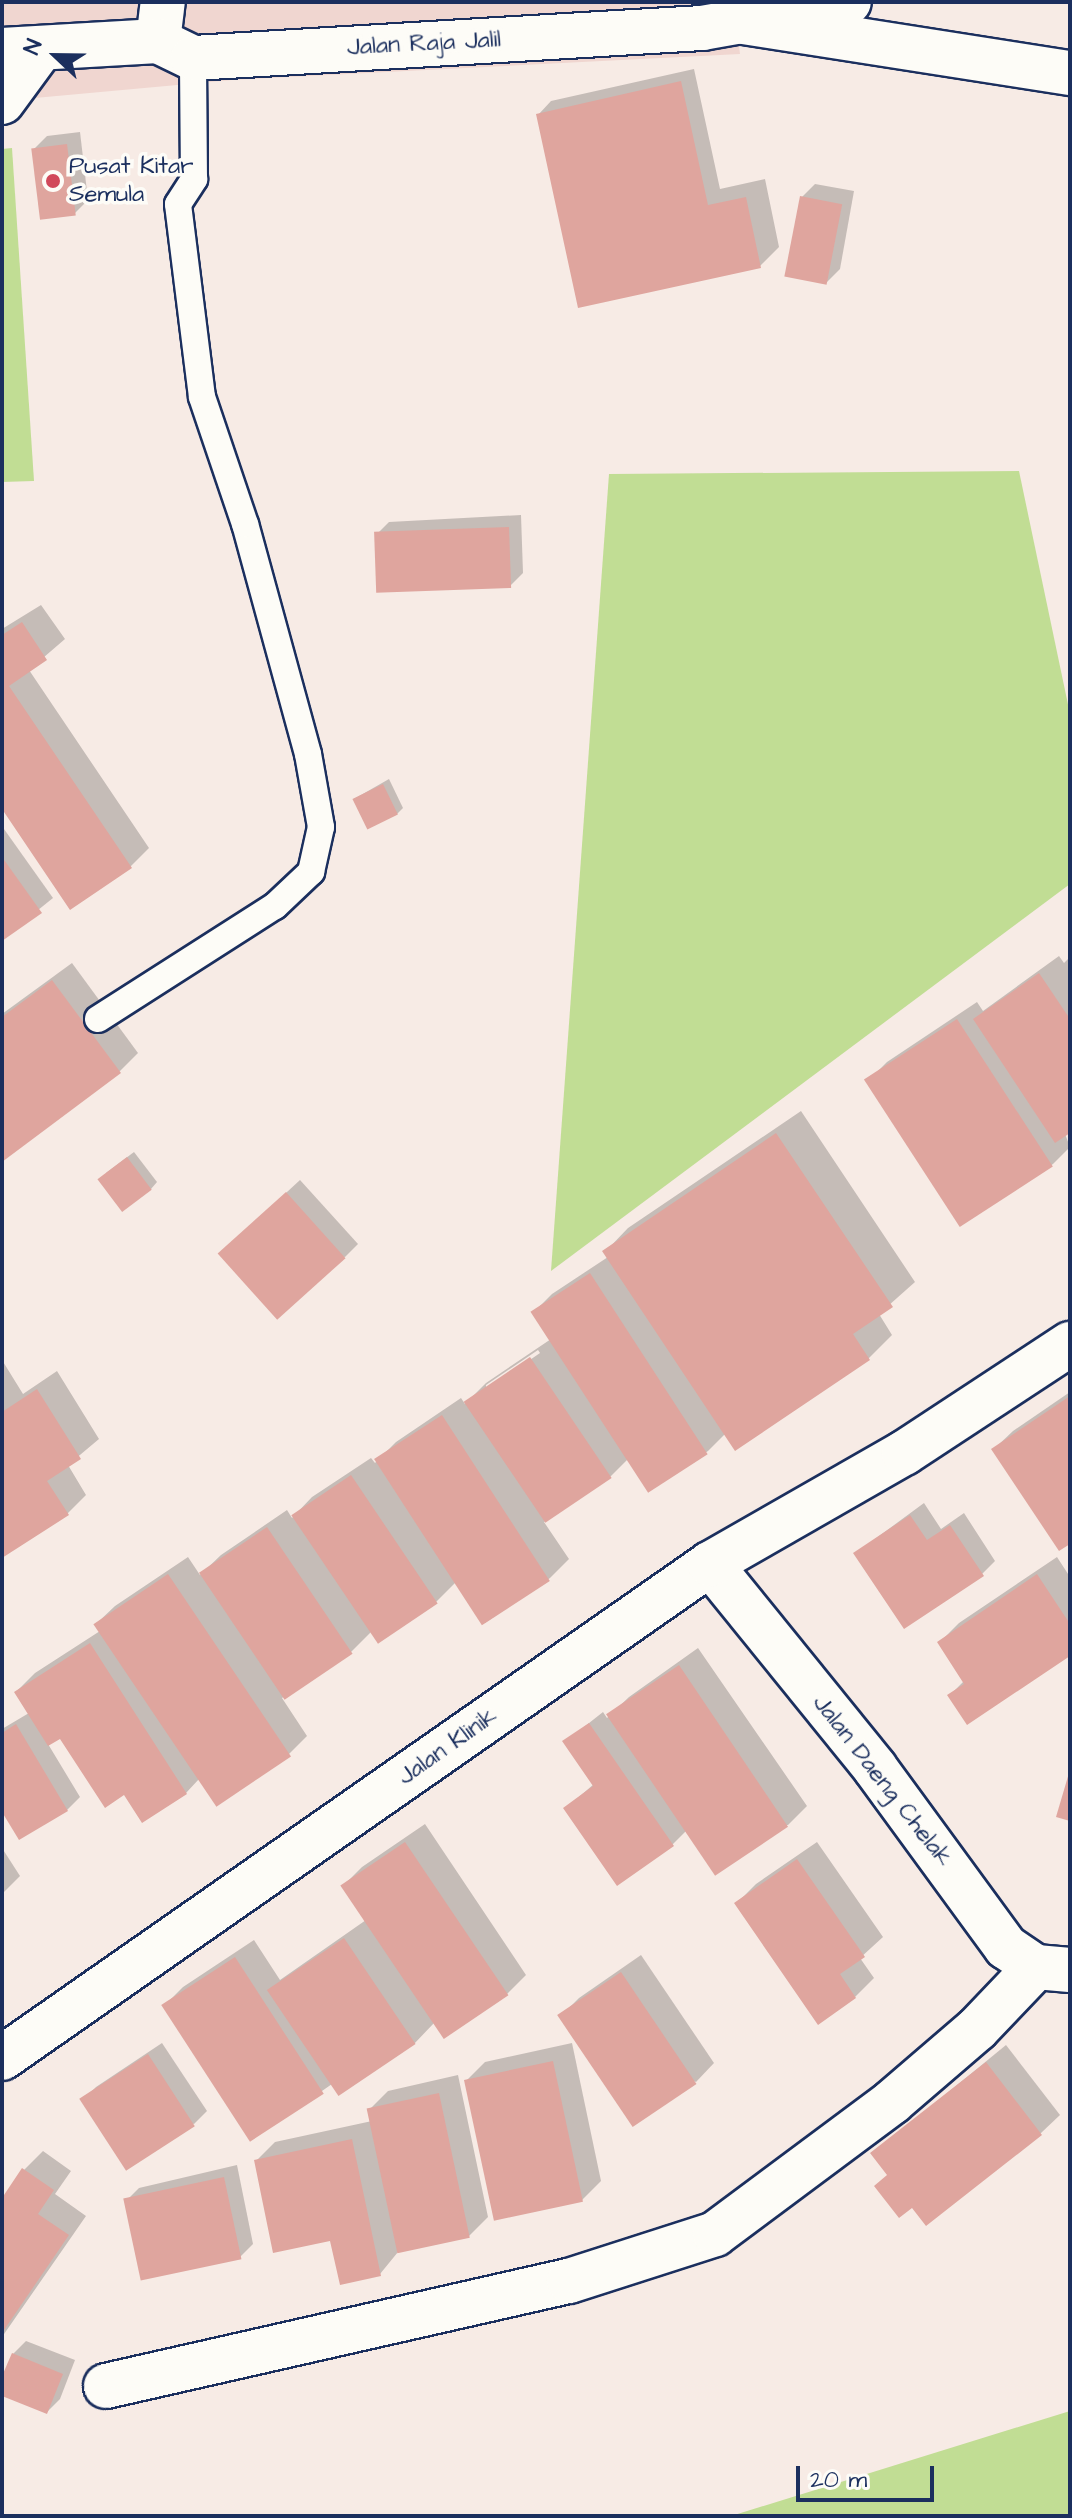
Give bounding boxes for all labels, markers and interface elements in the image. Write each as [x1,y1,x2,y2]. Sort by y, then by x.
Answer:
north arrow [16,16,96,96]
street label: Jalan Raja Jalil [346,26,502,62]
text: N [16,35,50,59]
place label: Pusat Kitar Semula [69,153,193,209]
marker: Pusat Kitar Semula [44,172,62,190]
street label: Jalan Daeng Chelak [806,1689,958,1873]
street label: Jalan Klinik [393,1702,503,1792]
scale bar [800,2450,938,2500]
text: 20 m [810,2463,867,2497]

